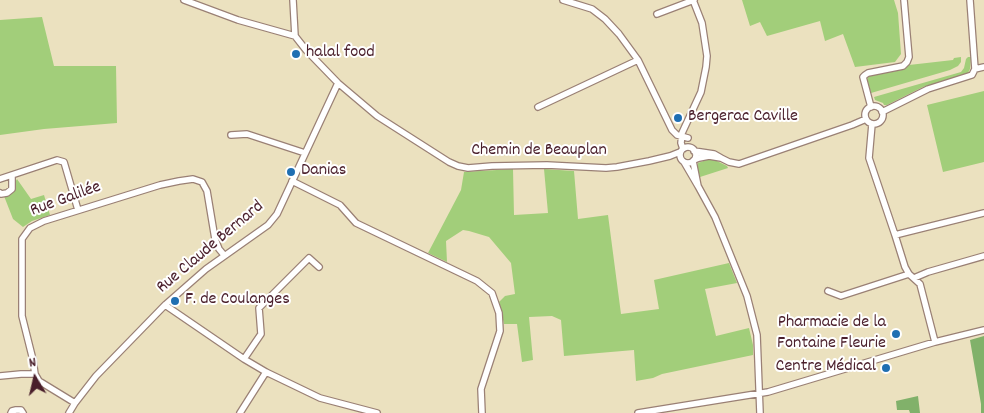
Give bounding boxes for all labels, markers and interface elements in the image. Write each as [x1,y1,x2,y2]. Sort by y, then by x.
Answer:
place label: halal food [306,43,375,65]
marker: halal food [290,48,302,60]
place label: Bergerac Caville [688,107,798,129]
marker: Bergerac Caville [672,112,684,124]
street label: Chemin de Beauplan [471,141,607,163]
place label: Danias [301,161,346,183]
marker: Danias [285,166,297,178]
street label: Rue Galilée [28,177,104,223]
street label: Rue Claude Bernard [153,197,269,299]
place label: F. de Coulanges [185,290,290,312]
marker: F. de Coulanges [169,295,181,307]
place label: Pharmacie de la Fontaine Fleurie [777,313,886,356]
marker: Pharmacie de la Fontaine Fleurie [890,328,902,340]
north arrow [10,353,60,403]
text: N [28,353,38,374]
place label: Centre Médical [776,357,876,379]
marker: Centre Médical [880,362,892,374]

